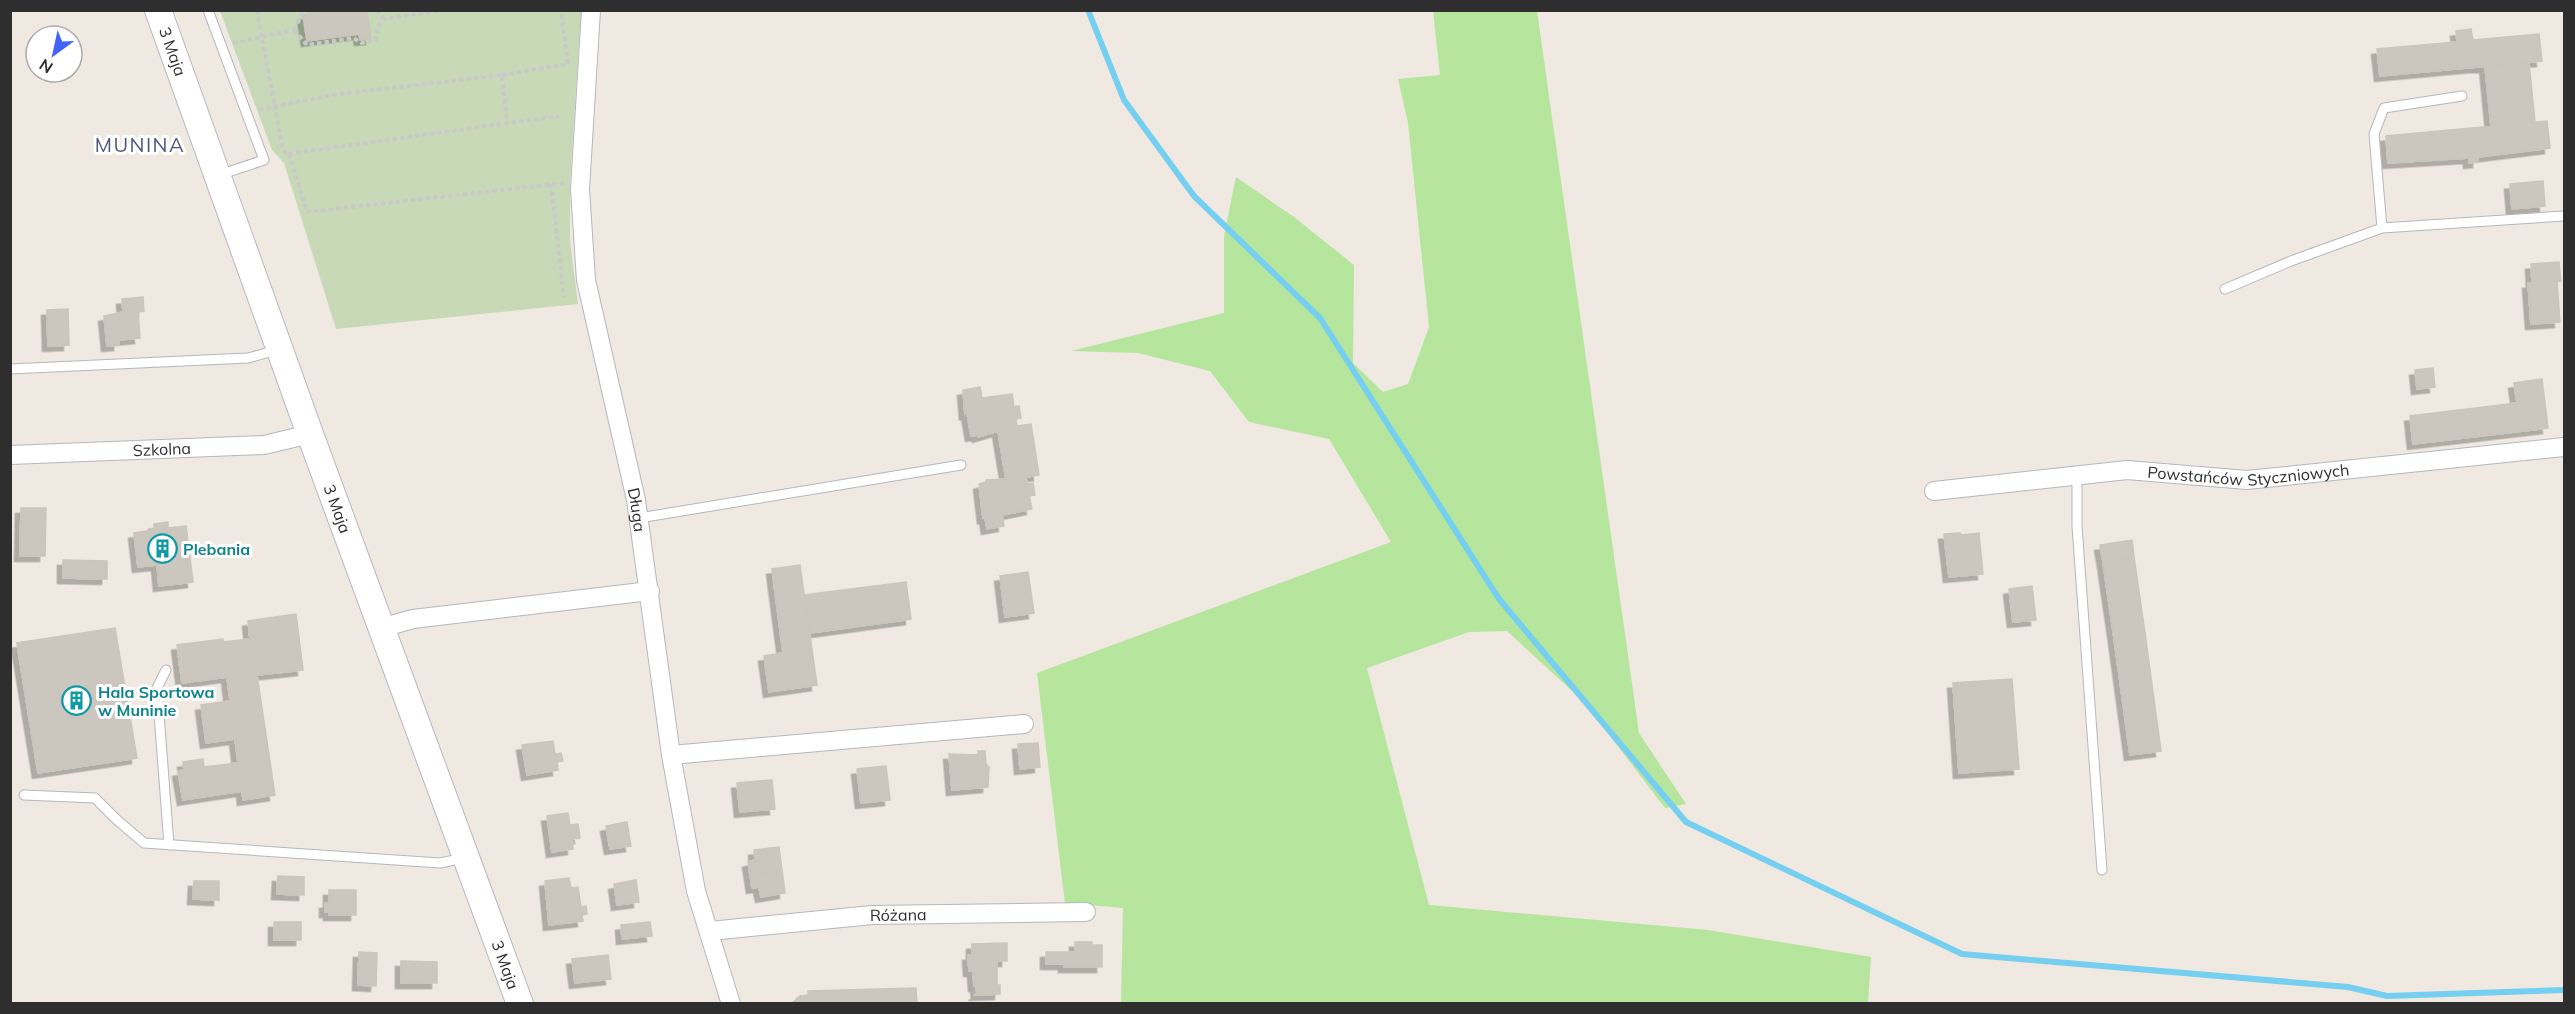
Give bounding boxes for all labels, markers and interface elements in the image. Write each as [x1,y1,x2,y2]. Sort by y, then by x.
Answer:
north arrow [24,24,84,84]
street label: 3 Maja [155,24,191,79]
text: N [35,55,56,78]
district label: MUNINA [95,132,185,157]
street label: Szkolna [132,438,191,460]
street label: Powstańców Styczniowych [2147,459,2350,490]
street label: 3 Maja [319,481,356,536]
street label: Długa [624,486,650,533]
building icon: Plebania [146,533,178,565]
place label: Plebania [183,539,250,559]
place label: Hala Sportowa w Muninie [98,682,214,720]
building icon: Hala Sportowa w Muninie [61,685,93,717]
street label: Różana [870,904,927,925]
street label: 3 Maja [487,938,524,992]

